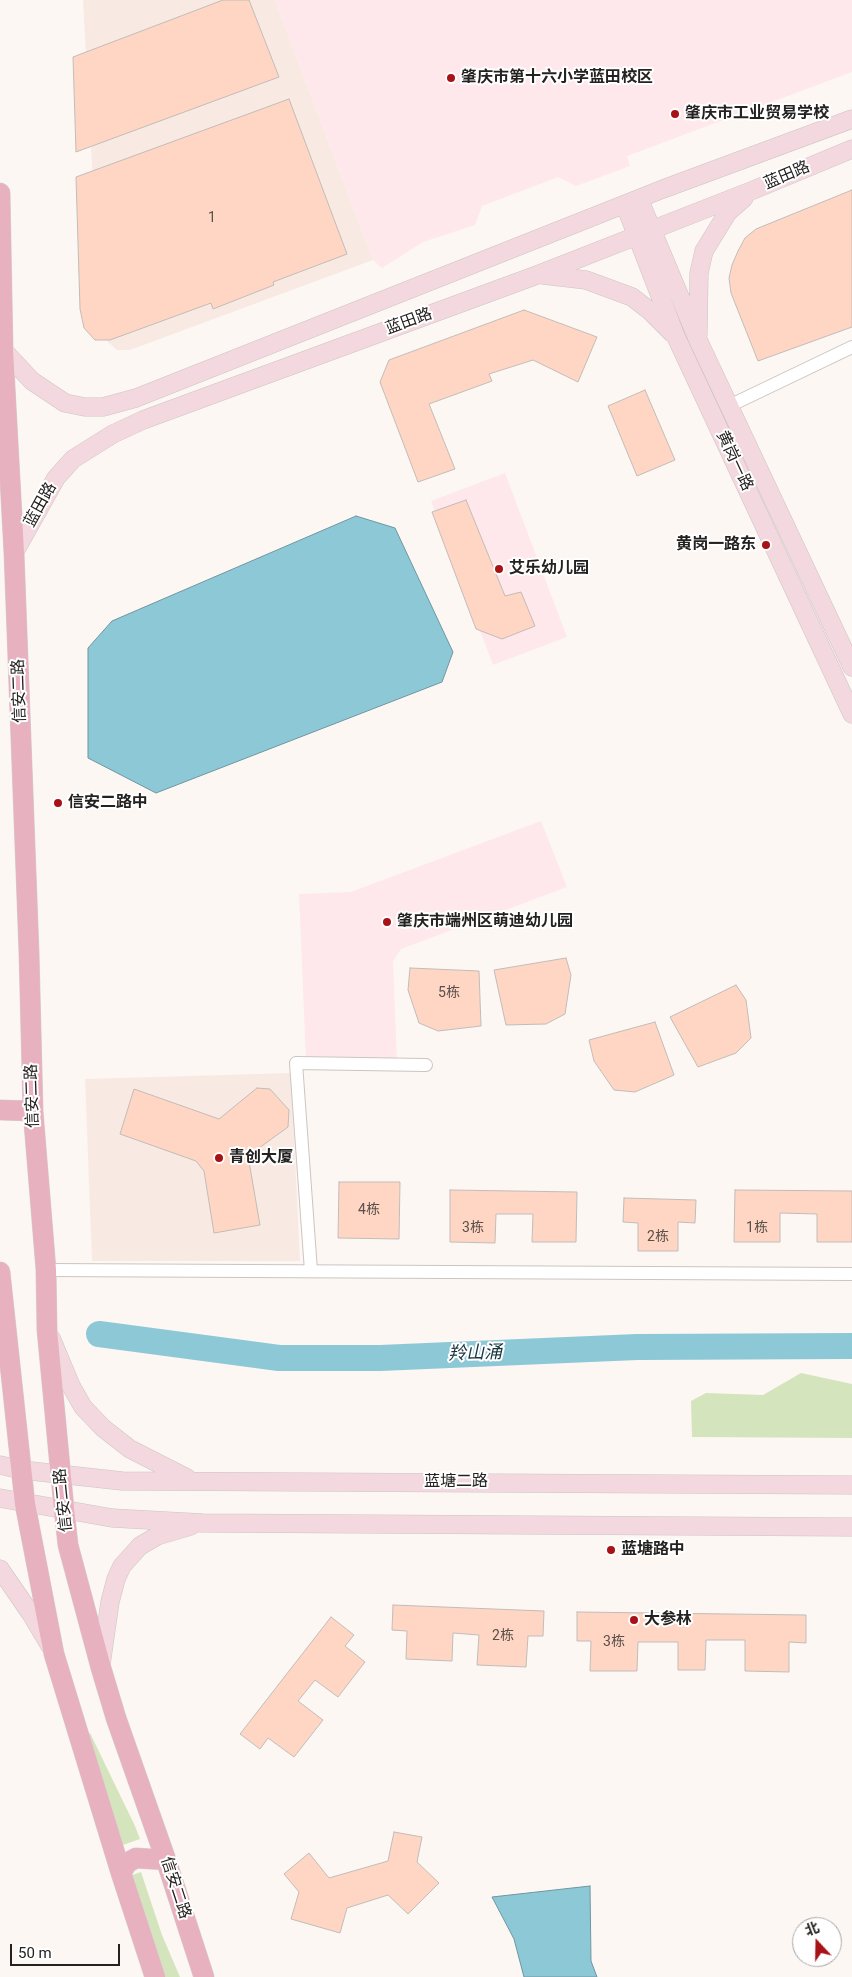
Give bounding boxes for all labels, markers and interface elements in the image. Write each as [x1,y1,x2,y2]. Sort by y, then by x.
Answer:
place label: 肇庆市第十六小学蓝田校区 [461,68,653,88]
marker: 肇庆市第十六小学蓝田校区 [445,72,457,84]
place label: 肇庆市工业贸易学校 [685,104,829,124]
marker: 肇庆市工业贸易学校 [669,108,681,120]
street label: 蓝田路 [761,158,813,194]
house number: 1 [208,210,216,226]
street label: 蓝田路 [383,305,435,339]
street label: 黄岗一路 [712,428,756,494]
street label: 蓝田路 [21,479,61,531]
place label: 黄岗一路东 [676,535,756,555]
marker: 黄岗一路东 [760,539,772,551]
place label: 艾乐幼儿园 [509,559,589,579]
marker: 艾乐幼儿园 [493,563,505,575]
street label: 信安二路 [9,659,31,723]
place label: 信安二路中 [68,793,148,813]
marker: 信安二路中 [52,797,64,809]
place label: 肇庆市端州区萌迪幼儿园 [397,912,573,932]
marker: 肇庆市端州区萌迪幼儿园 [381,916,393,928]
house number: 5栋 [438,985,460,1001]
street label: 信安二路 [22,1064,44,1128]
place label: 青创大厦 [229,1148,293,1168]
marker: 青创大厦 [213,1152,225,1164]
house number: 4栋 [358,1202,380,1218]
house number: 3栋 [462,1220,484,1236]
house number: 1栋 [746,1220,768,1236]
house number: 2栋 [647,1229,669,1245]
water label: 羚山涌 [448,1342,502,1366]
street label: 信安二路 [51,1467,77,1533]
street label: 蓝塘二路 [424,1472,488,1492]
place label: 蓝塘路中 [621,1540,685,1560]
marker: 蓝塘路中 [605,1544,617,1556]
place label: 大参林 [644,1610,692,1630]
marker: 大参林 [628,1614,640,1626]
house number: 2栋 [492,1628,514,1644]
house number: 3栋 [603,1634,625,1650]
street label: 信安二路 [156,1855,194,1921]
north arrow [792,1917,842,1967]
text: 北 [803,1919,821,1939]
scale bar [12,1934,122,1966]
text: 50 m [18,1944,52,1962]

